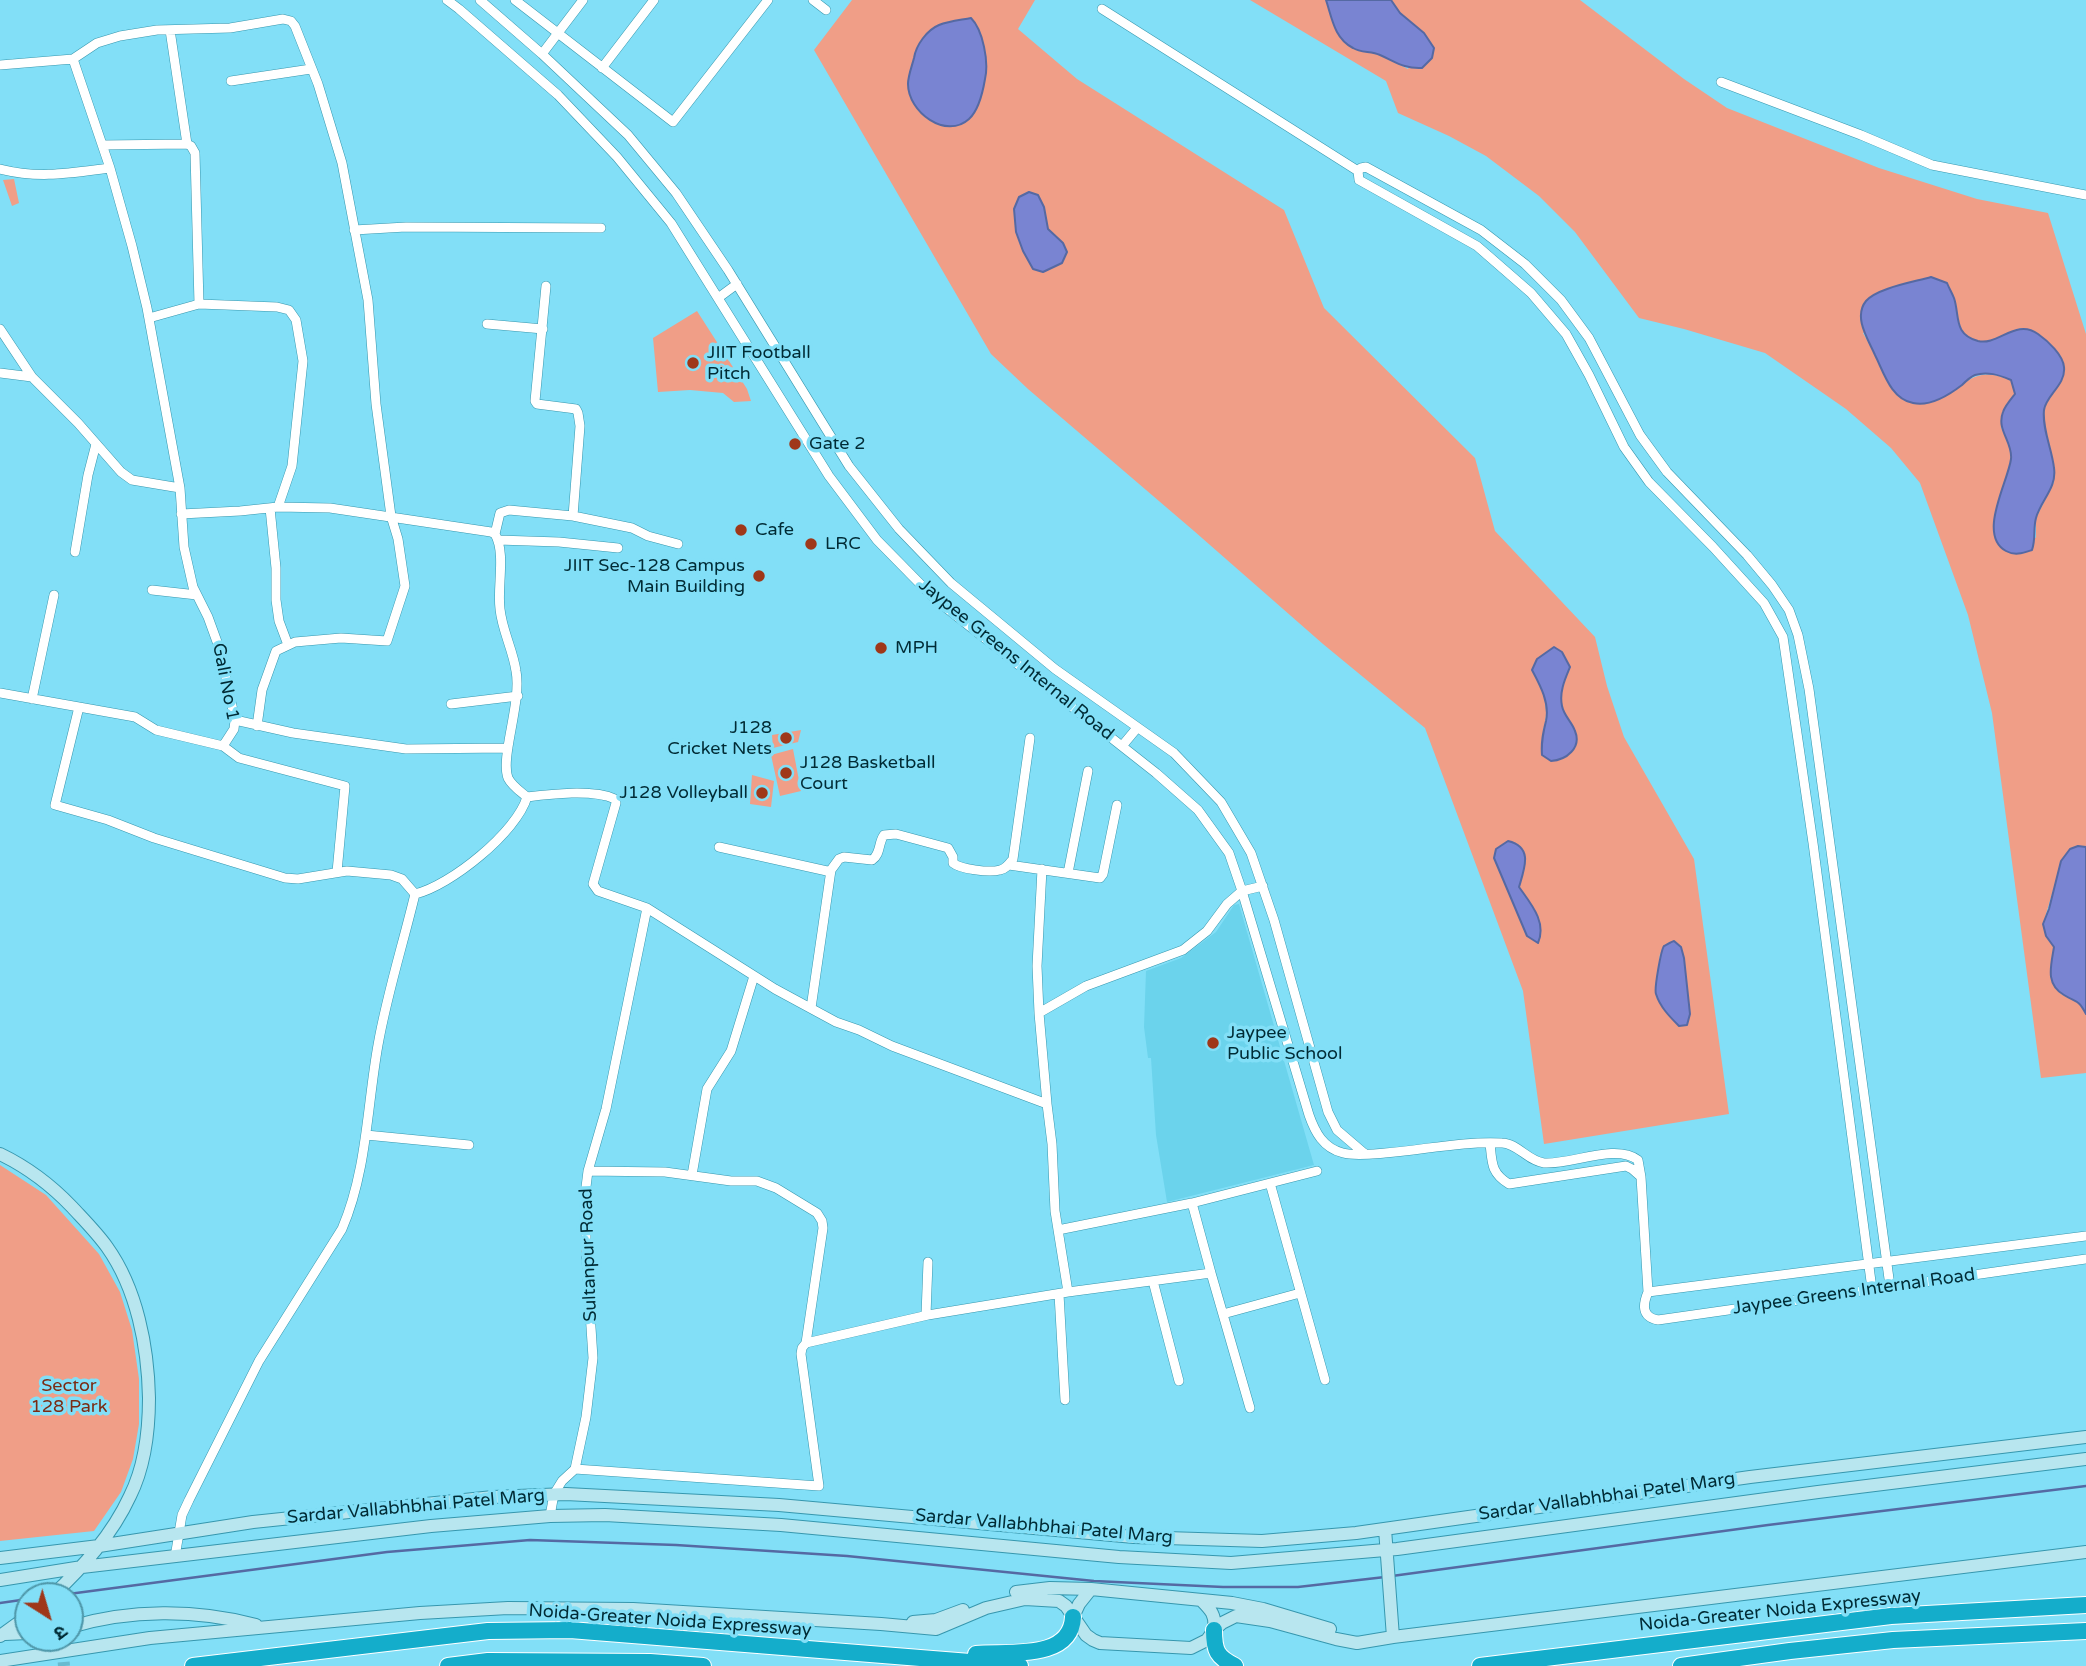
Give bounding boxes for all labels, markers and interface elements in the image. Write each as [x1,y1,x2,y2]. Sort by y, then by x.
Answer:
place label: JIIT Football Pitch [707,342,811,384]
marker: JIIT Football Pitch [685,355,701,371]
place label: Gate 2 [809,433,865,455]
marker: Gate 2 [787,436,803,452]
place label: Cafe [755,519,794,541]
marker: Cafe [733,522,749,538]
place label: LRC [825,533,861,555]
marker: LRC [803,536,819,552]
place label: JIIT Sec-128 Campus Main Building [564,555,745,598]
marker: JIIT Sec-128 Campus Main Building [751,568,767,584]
street label: Jaypee Greens Internal Road [914,575,1118,745]
place label: MPH [895,637,938,659]
marker: MPH [873,640,889,656]
street label: Gali No 1 [207,641,243,723]
place label: J128 Cricket Nets [667,717,772,760]
marker: J128 Cricket Nets [778,730,794,746]
place label: J128 Basketball Court [800,752,935,794]
marker: J128 Basketball Court [778,765,794,781]
place label: J128 Volleyball [619,782,748,804]
marker: J128 Volleyball [754,785,770,801]
place label: Jaypee Public School [1227,1022,1343,1064]
marker: Jaypee Public School [1205,1035,1221,1051]
street label: Sultanpur Road [576,1188,602,1322]
street label: Jaypee Greens Internal Road [1732,1264,1976,1320]
park label: Sector 128 Park [30,1375,108,1418]
street label: Sardar Vallabhbhai Patel Marg [1477,1468,1737,1526]
street label: Sardar Vallabhbhai Patel Marg [286,1485,546,1529]
street label: Sardar Vallabhbhai Patel Marg [914,1505,1174,1549]
north arrow [14,1582,84,1652]
street label: Noida-Greater Noida Expressway [1638,1585,1922,1637]
street label: Noida-Greater Noida Expressway [528,1600,812,1642]
text: उ [49,1620,71,1644]

